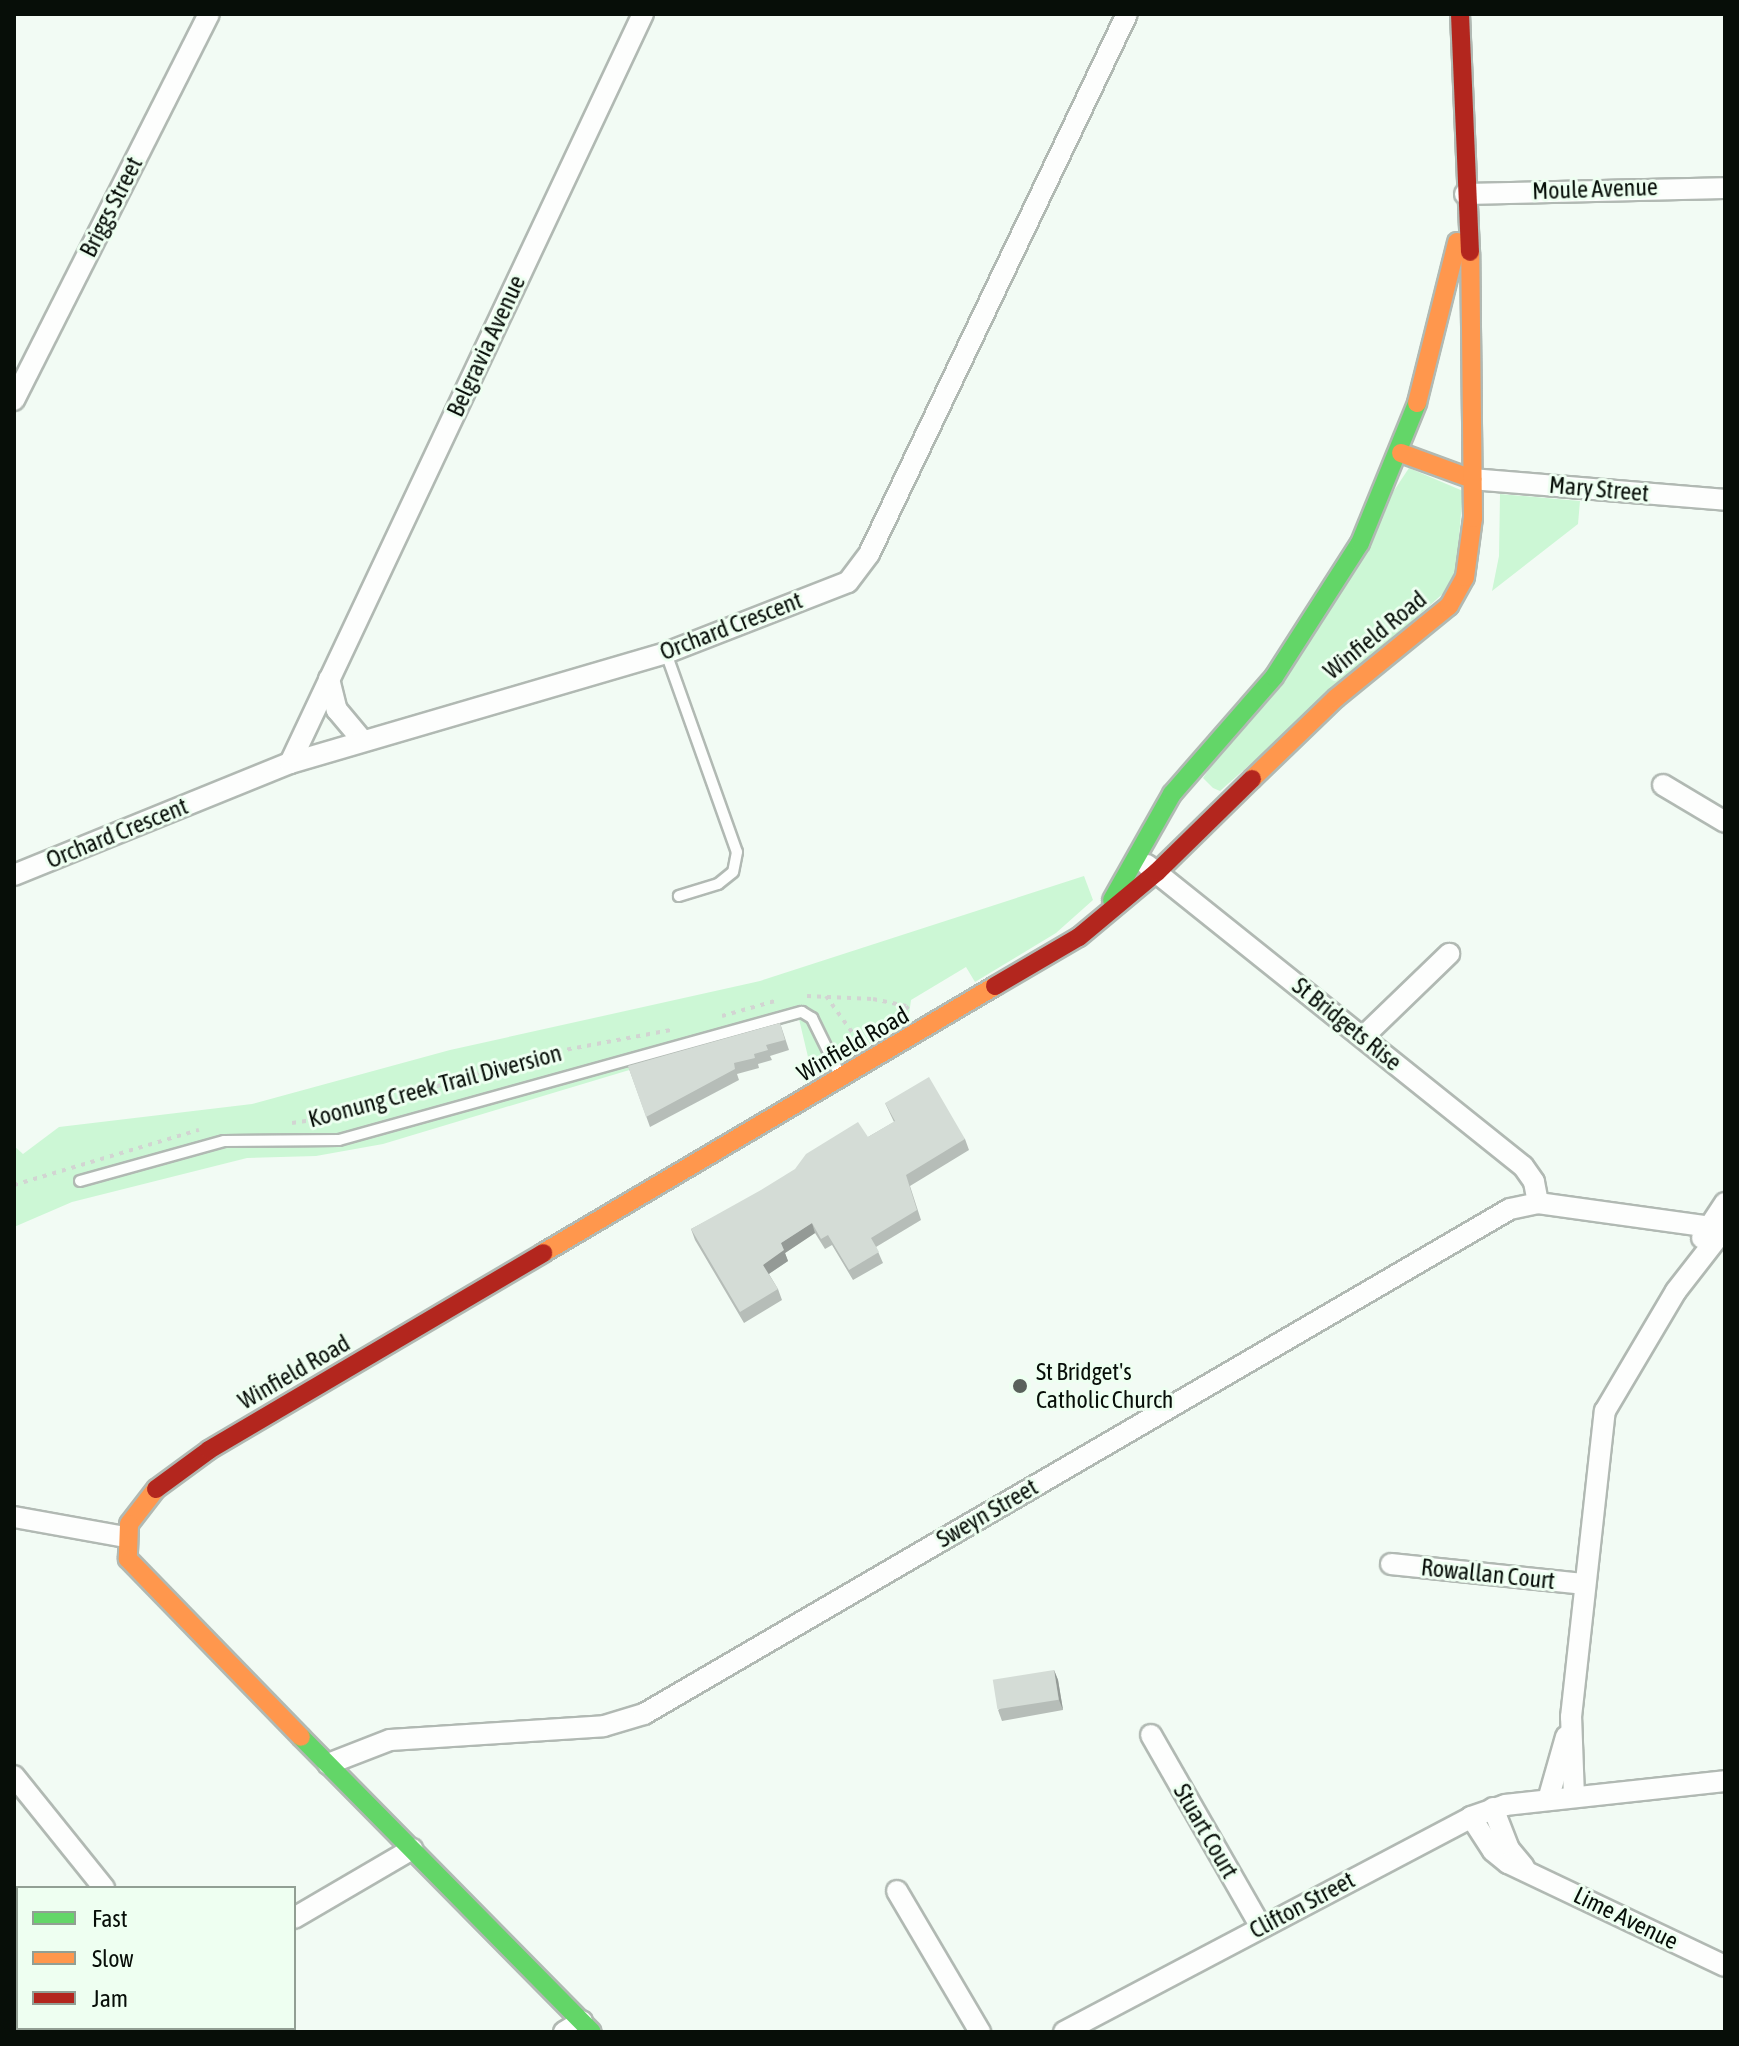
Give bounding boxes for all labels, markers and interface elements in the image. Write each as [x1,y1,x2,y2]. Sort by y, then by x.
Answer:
street label: Briggs Street [74,152,148,262]
street label: Moule Avenue [1532,172,1658,206]
street label: Belgravia Avenue [441,271,531,421]
street label: Mary Street [1548,470,1650,508]
street label: Winfield Road [1318,585,1432,685]
street label: Orchard Crescent [656,586,806,666]
street label: Orchard Crescent [42,792,192,874]
street label: St Bridgets Rise [1287,971,1407,1077]
street label: Winfield Road [792,1000,914,1088]
street label: Koonung Creek Trail Diversion [305,1038,565,1134]
street label: Winfield Road [233,1328,355,1416]
place label: St Bridget's Catholic Church [1036,1358,1173,1414]
marker: St Bridget's Catholic Church [1011,1377,1029,1395]
street label: Sweyn Street [931,1473,1043,1553]
street label: Rowallan Court [1420,1553,1556,1595]
street label: Stuart Court [1167,1779,1245,1883]
street label: Clifton Street [1245,1865,1359,1945]
street label: Lime Avenue [1569,1880,1683,1956]
legend [16,1886,296,2030]
text: Fast [92,1905,128,1932]
text: Slow [92,1945,134,1972]
text: Jam [92,1985,128,2012]

